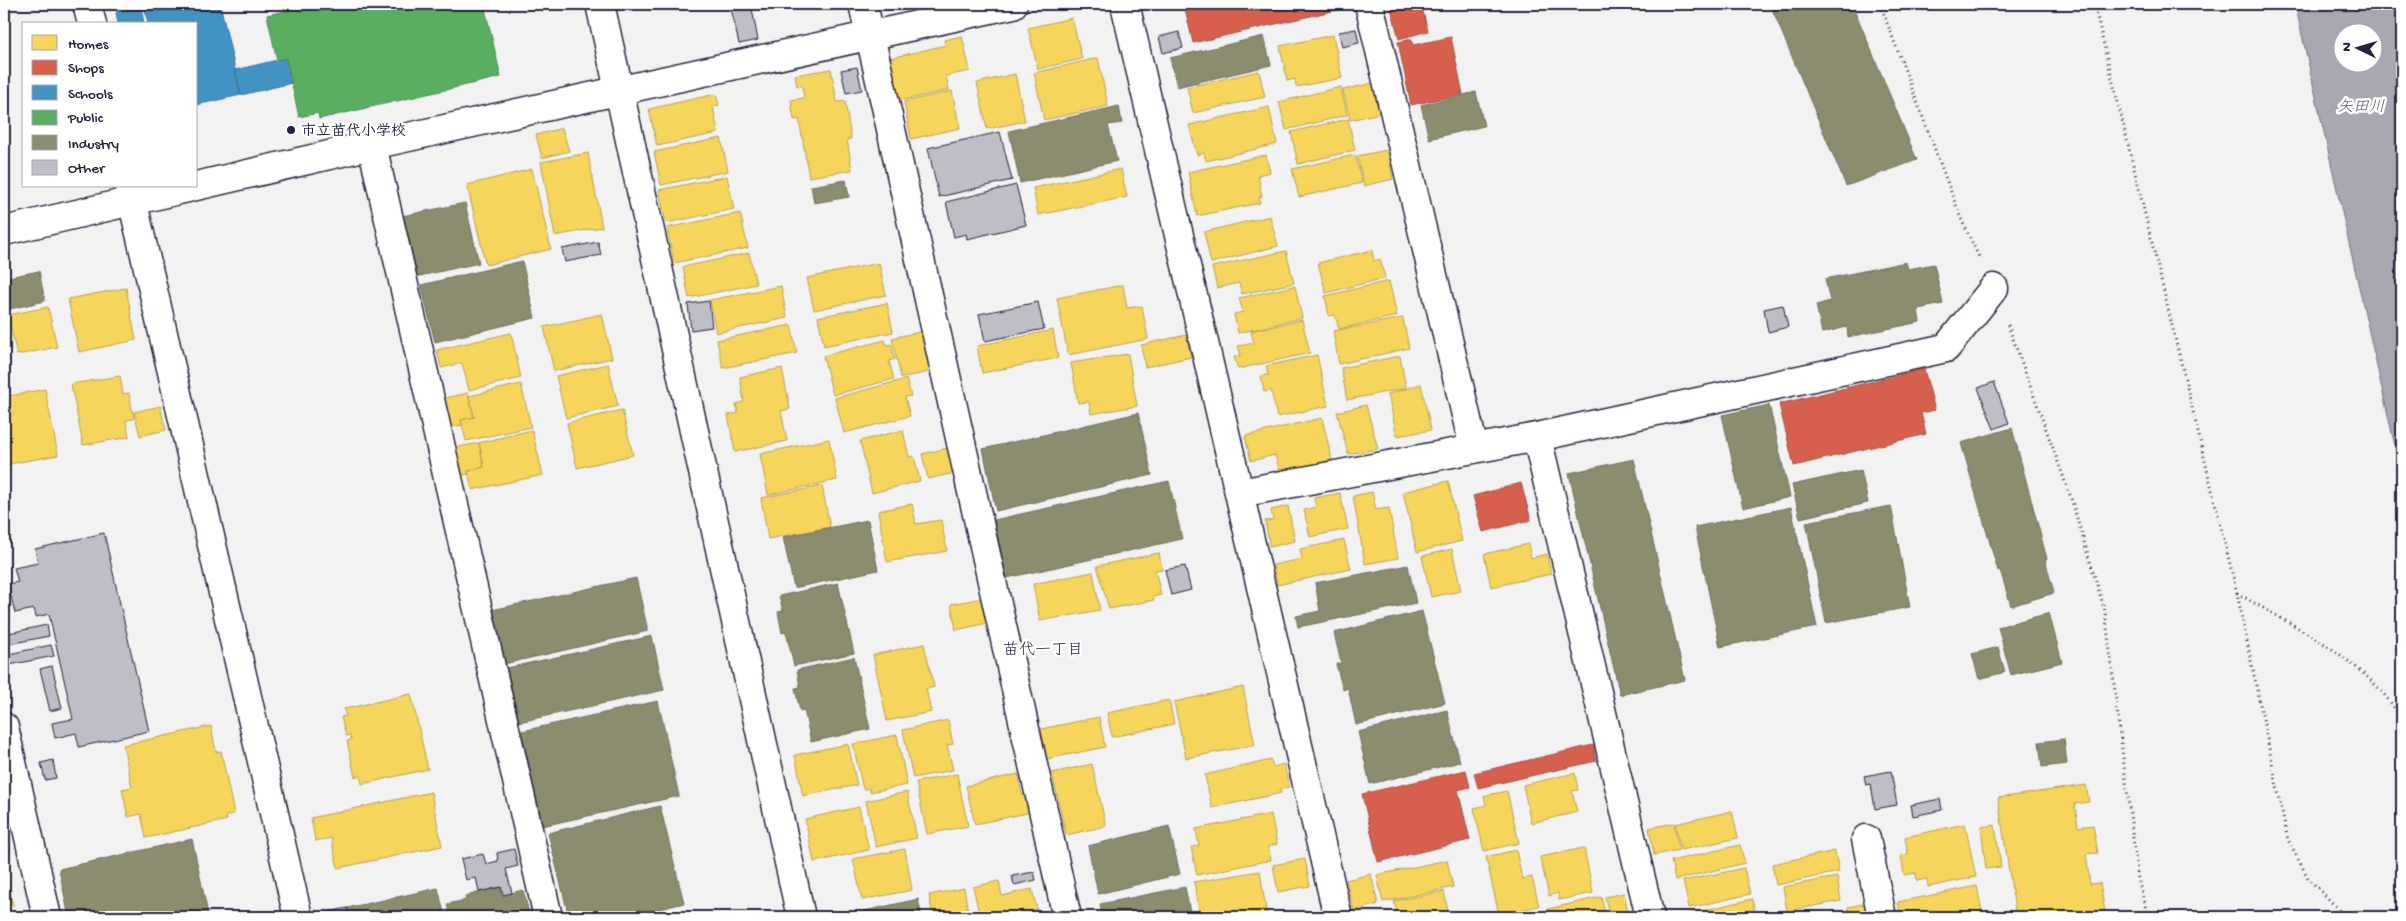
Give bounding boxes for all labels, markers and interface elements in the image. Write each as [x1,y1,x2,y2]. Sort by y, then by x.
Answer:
legend [22,22,198,188]
north arrow [2334,22,2384,72]
text: Homes [68,36,109,54]
text: N [2339,42,2356,52]
text: Shops [68,60,104,78]
text: Schools [68,86,113,104]
water label: 矢田川 [2337,98,2385,118]
text: Public [67,110,104,128]
place label: 市立苗代小学校 [301,122,406,141]
marker: 市立苗代小学校 [285,124,297,136]
text: Industry [68,136,120,154]
text: Other [68,160,106,178]
district label: 苗代一丁目 [1003,641,1083,661]

